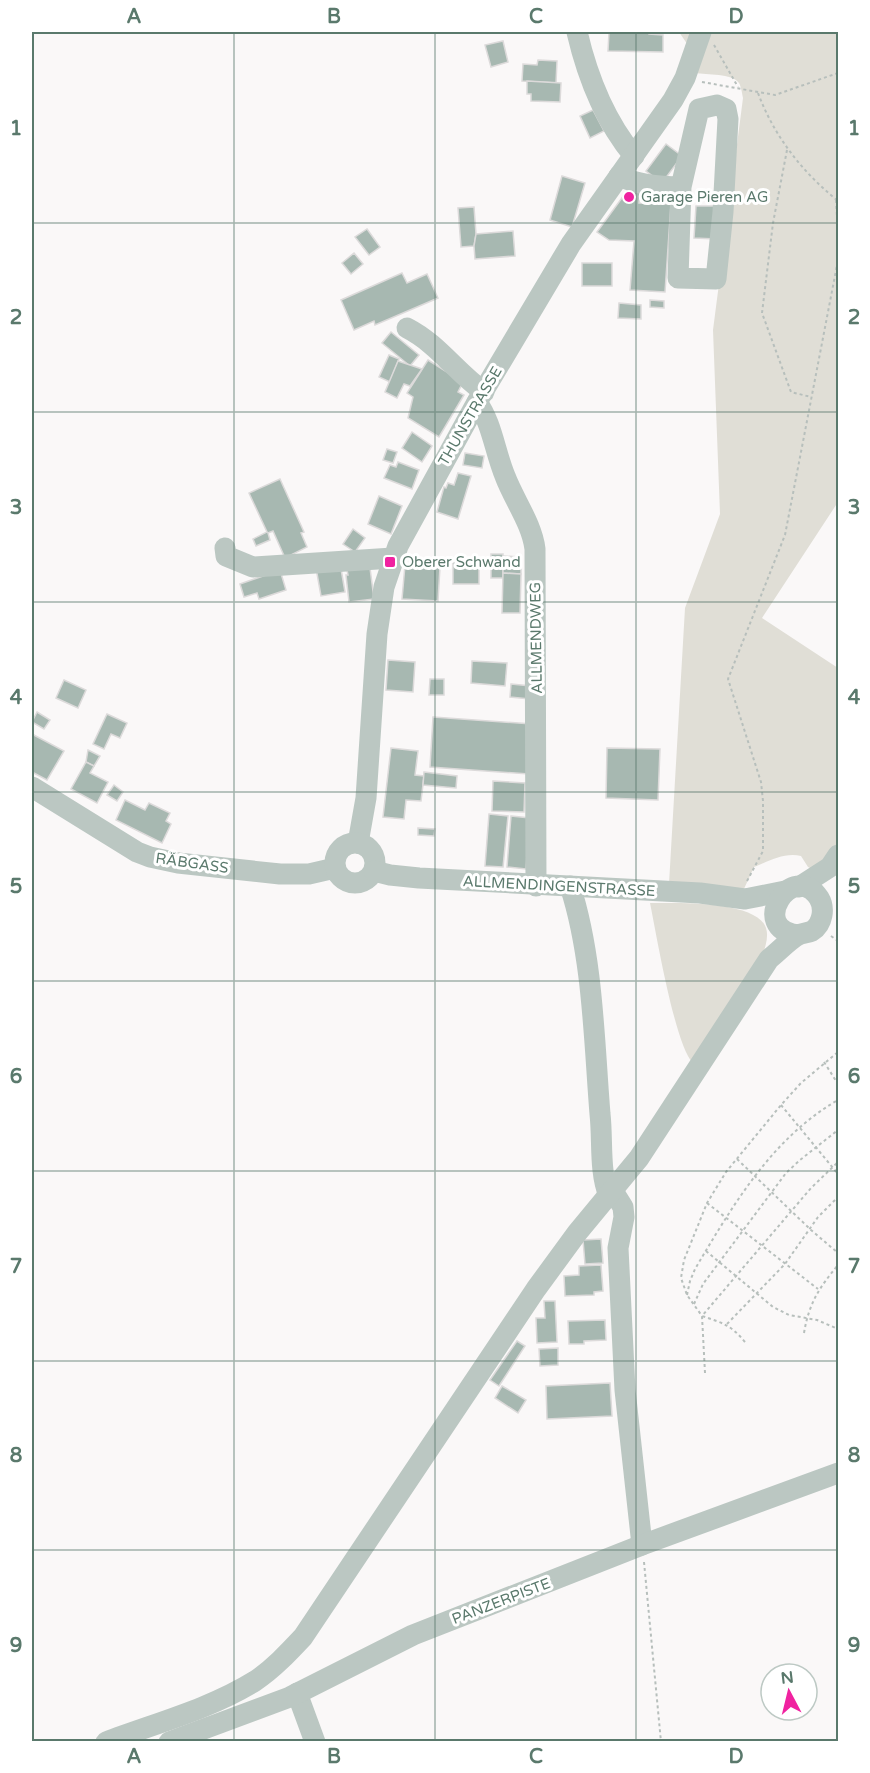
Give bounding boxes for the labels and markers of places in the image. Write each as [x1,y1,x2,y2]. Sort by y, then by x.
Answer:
place label: Garage Pieren AG [641,188,768,206]
marker: Garage Pieren AG [622,190,636,204]
place label: Oberer Schwand [402,553,521,571]
marker: Oberer Schwand [383,555,397,569]

